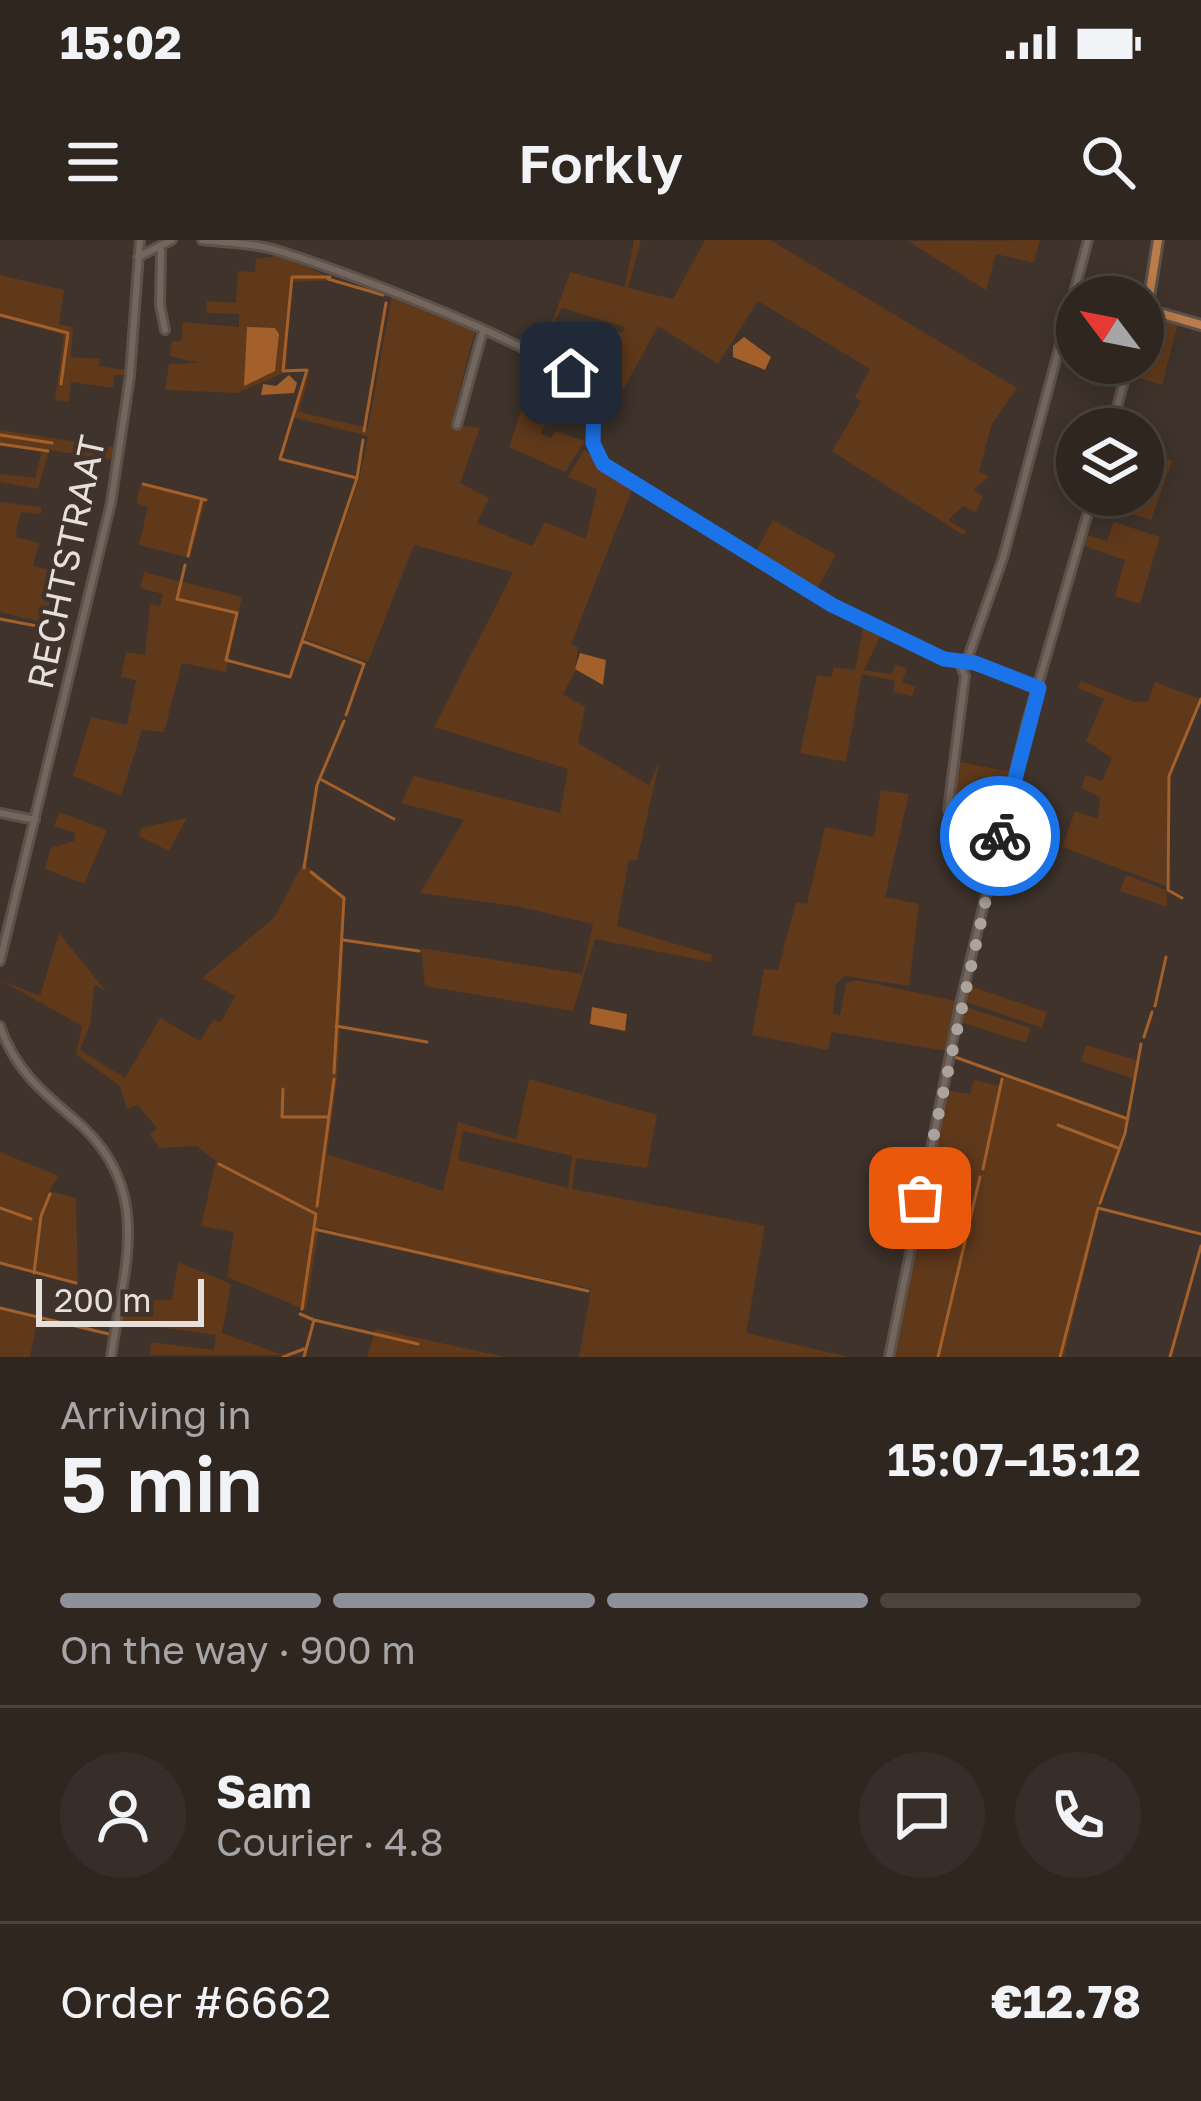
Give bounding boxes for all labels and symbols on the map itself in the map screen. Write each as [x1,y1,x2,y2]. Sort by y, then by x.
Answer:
north arrow [1056,276,1164,384]
pin [520,322,622,424]
street label: RECHTSTRAAT [18,431,113,693]
courier [940,776,1060,896]
pin [869,1147,971,1249]
scale bar [36,1273,204,1326]

